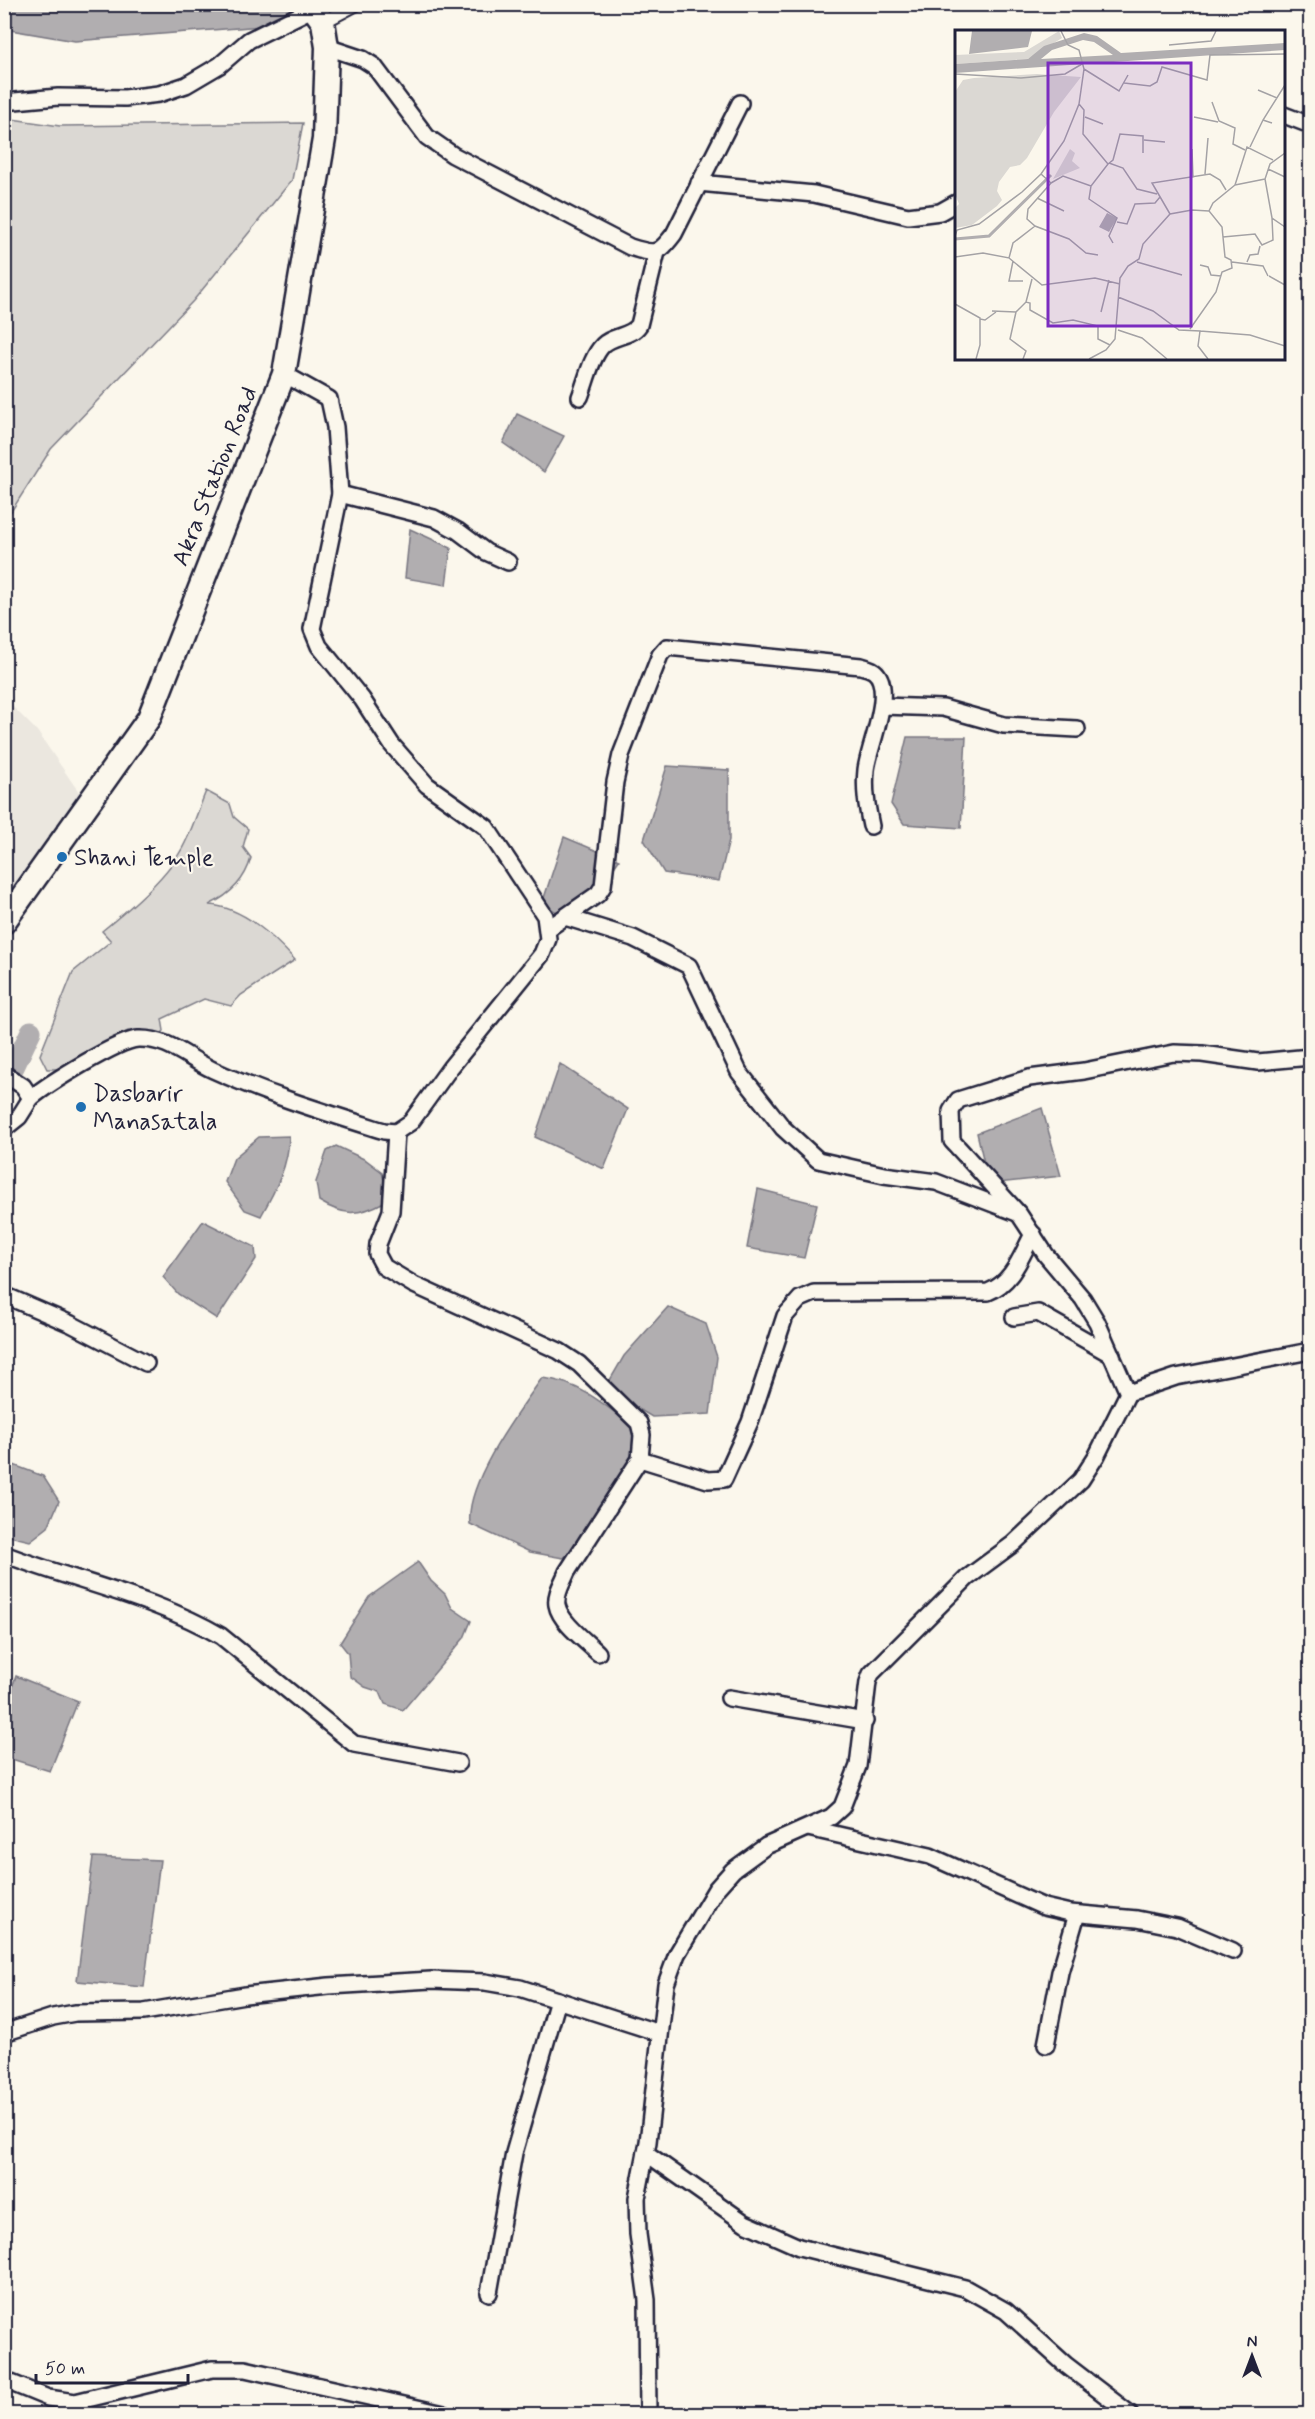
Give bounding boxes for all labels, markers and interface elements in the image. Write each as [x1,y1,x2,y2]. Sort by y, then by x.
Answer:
inset map [955,30,1285,360]
street label: Akra Station Road [165,382,265,571]
place label: Shani Temple [74,843,214,874]
marker: Shani Temple [55,850,69,864]
place label: Dasbarir Manasatala [93,1079,217,1138]
marker: Dasbarir Manasatala [74,1100,88,1114]
north arrow [1222,2326,1282,2386]
text: N [1247,2332,1257,2353]
scale bar [36,2347,188,2385]
text: 50 m [45,2357,85,2381]

